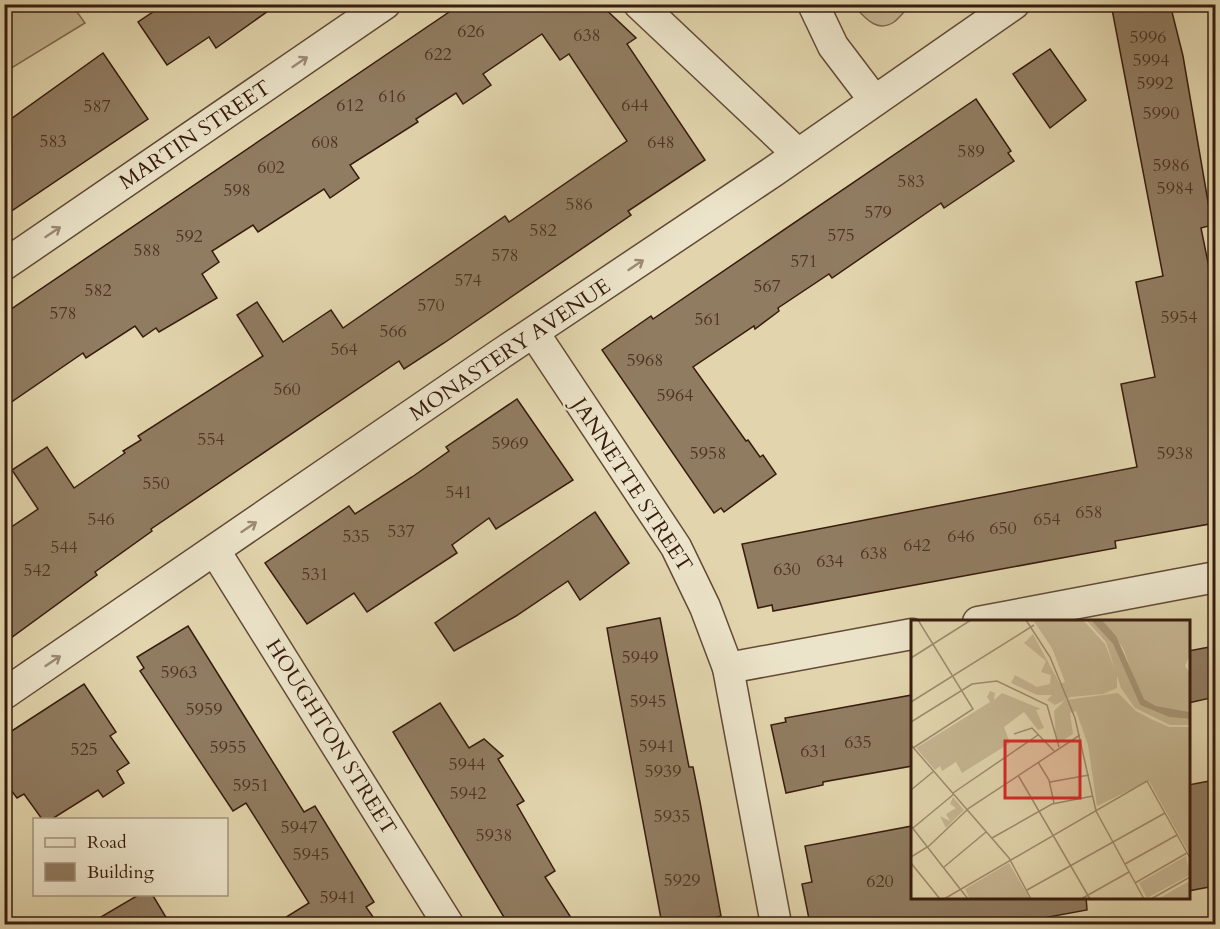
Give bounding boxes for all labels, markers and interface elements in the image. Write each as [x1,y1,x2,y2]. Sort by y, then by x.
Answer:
house number: 626 [457,19,485,44]
house number: 638 [573,23,601,48]
house number: 5996 [1130,25,1166,50]
house number: 622 [424,42,452,67]
house number: 5994 [1133,48,1169,73]
one-way arrow [292,56,308,68]
house number: 5992 [1137,71,1173,96]
street label: MARTIN STREET [113,73,277,197]
house number: 616 [378,84,406,109]
house number: 612 [336,93,364,118]
house number: 644 [621,93,649,118]
house number: 587 [83,94,111,119]
house number: 5990 [1143,101,1179,126]
house number: 583 [39,129,67,154]
house number: 608 [311,130,339,155]
house number: 648 [647,130,675,155]
house number: 589 [957,139,985,164]
house number: 5986 [1153,153,1189,178]
house number: 602 [257,155,285,180]
house number: 583 [897,169,925,194]
house number: 5984 [1157,176,1193,201]
house number: 598 [223,178,251,203]
house number: 586 [565,192,593,217]
house number: 579 [864,200,892,225]
house number: 582 [529,218,557,243]
house number: 575 [827,223,855,248]
house number: 592 [175,224,203,249]
one-way arrow [44,226,60,238]
house number: 588 [133,238,161,263]
house number: 578 [491,243,519,268]
house number: 571 [790,249,818,274]
one-way arrow [627,259,644,271]
house number: 574 [454,268,482,293]
street label: MONASTERY AVENUE [404,272,616,428]
house number: 567 [753,274,781,299]
house number: 582 [84,278,112,303]
house number: 570 [417,293,445,318]
house number: 578 [49,301,77,326]
house number: 5954 [1161,305,1197,330]
house number: 561 [694,307,722,332]
house number: 566 [379,319,407,344]
house number: 564 [330,337,358,362]
house number: 5968 [627,348,663,373]
house number: 560 [273,377,301,402]
house number: 5964 [657,383,693,408]
street label: JANNETTE STREET [563,390,699,578]
house number: 554 [197,427,225,452]
house number: 5969 [492,431,528,456]
house number: 5958 [690,441,726,466]
house number: 5938 [1157,441,1193,466]
house number: 550 [142,471,170,496]
house number: 541 [445,480,473,505]
house number: 658 [1075,500,1103,525]
house number: 546 [87,507,115,532]
house number: 654 [1033,507,1061,532]
house number: 650 [989,516,1017,541]
house number: 537 [387,519,415,544]
one-way arrow [240,521,256,533]
house number: 535 [342,524,370,549]
house number: 646 [947,524,975,549]
house number: 642 [903,533,931,558]
house number: 544 [50,535,78,560]
house number: 638 [860,541,888,566]
house number: 634 [816,549,844,574]
house number: 630 [773,557,801,582]
house number: 542 [23,558,51,583]
house number: 531 [301,562,329,587]
inset map [911,620,1190,899]
street label: HOUGHTON STREET [259,634,403,840]
house number: 5949 [622,645,658,670]
one-way arrow [44,655,60,667]
house number: 5963 [161,660,197,685]
house number: 5945 [630,689,666,714]
house number: 5959 [186,697,222,722]
house number: 635 [844,730,872,755]
house number: 5941 [639,734,675,759]
house number: 5955 [210,735,246,760]
house number: 525 [70,737,98,762]
house number: 631 [800,739,828,764]
house number: 5944 [449,752,485,777]
house number: 5939 [645,759,681,784]
house number: 5951 [233,773,269,798]
house number: 5942 [450,781,486,806]
house number: 5935 [654,804,690,829]
house number: 5947 [281,815,317,840]
legend [33,818,228,896]
house number: 5938 [476,823,512,848]
text: Road [87,830,127,855]
house number: 5945 [293,842,329,867]
text: Building [87,860,155,885]
house number: 5929 [664,868,700,893]
house number: 620 [866,869,894,894]
house number: 5941 [320,885,356,910]

